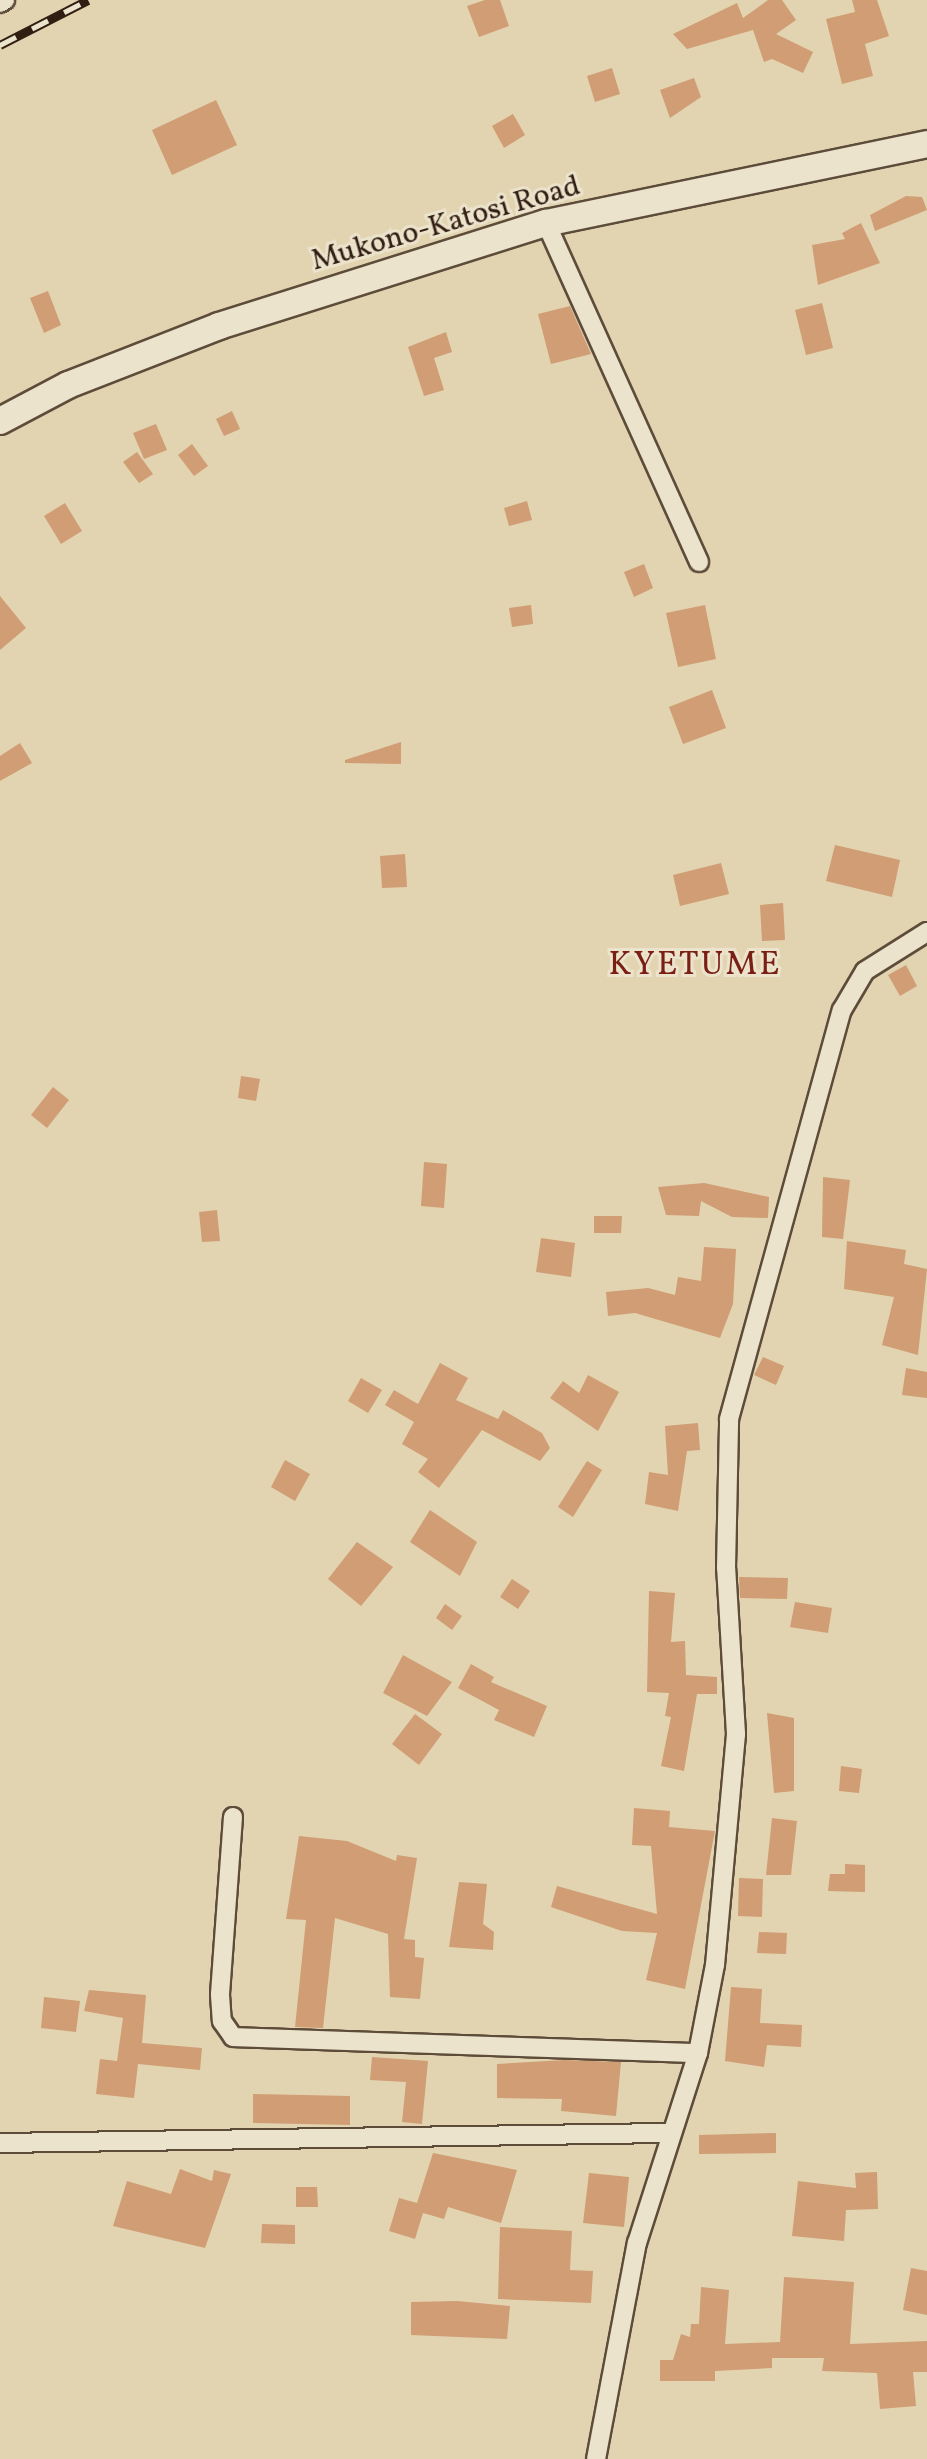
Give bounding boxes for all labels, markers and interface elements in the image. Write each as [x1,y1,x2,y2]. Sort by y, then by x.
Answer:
street label: Mukono-Katosi Road [307,168,585,280]
district label: KYETUME [608,946,782,986]

